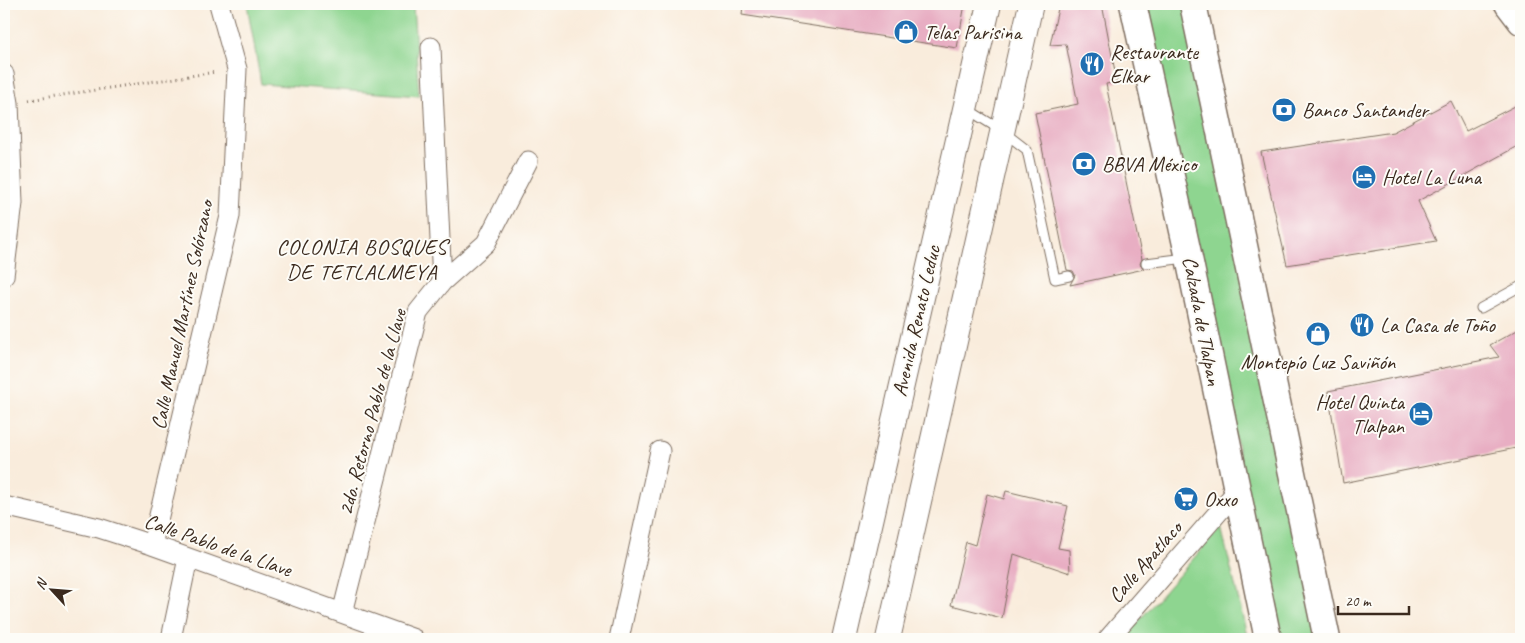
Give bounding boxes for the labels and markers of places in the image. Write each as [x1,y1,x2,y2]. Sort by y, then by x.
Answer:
shop icon: Telas Parisina [893,19,919,45]
place label: Telas Parisina [924,19,1023,45]
place label: Restaurante Elkar [1110,39,1199,89]
restaurant icon: Restaurante Elkar [1079,51,1105,77]
bank icon: Banco Santander [1271,97,1297,123]
place label: Banco Santander [1302,97,1430,123]
bank icon: BBVA México [1071,151,1097,177]
place label: BBVA México [1102,151,1199,177]
hotel icon: Hotel La Luna [1351,164,1377,190]
place label: Hotel La Luna [1382,164,1482,190]
restaurant icon: La Casa de Toño [1349,312,1375,338]
place label: La Casa de Toño [1380,312,1497,338]
shop icon: Montepío Luz Saviñón [1305,321,1331,347]
place label: Montepío Luz Saviñón [1241,349,1396,375]
place label: Hotel Quinta Tlalpan [1316,389,1406,439]
hotel icon: Hotel Quinta Tlalpan [1408,401,1434,427]
supermarket icon: Oxxo [1173,486,1199,512]
place label: Oxxo [1204,486,1238,512]

